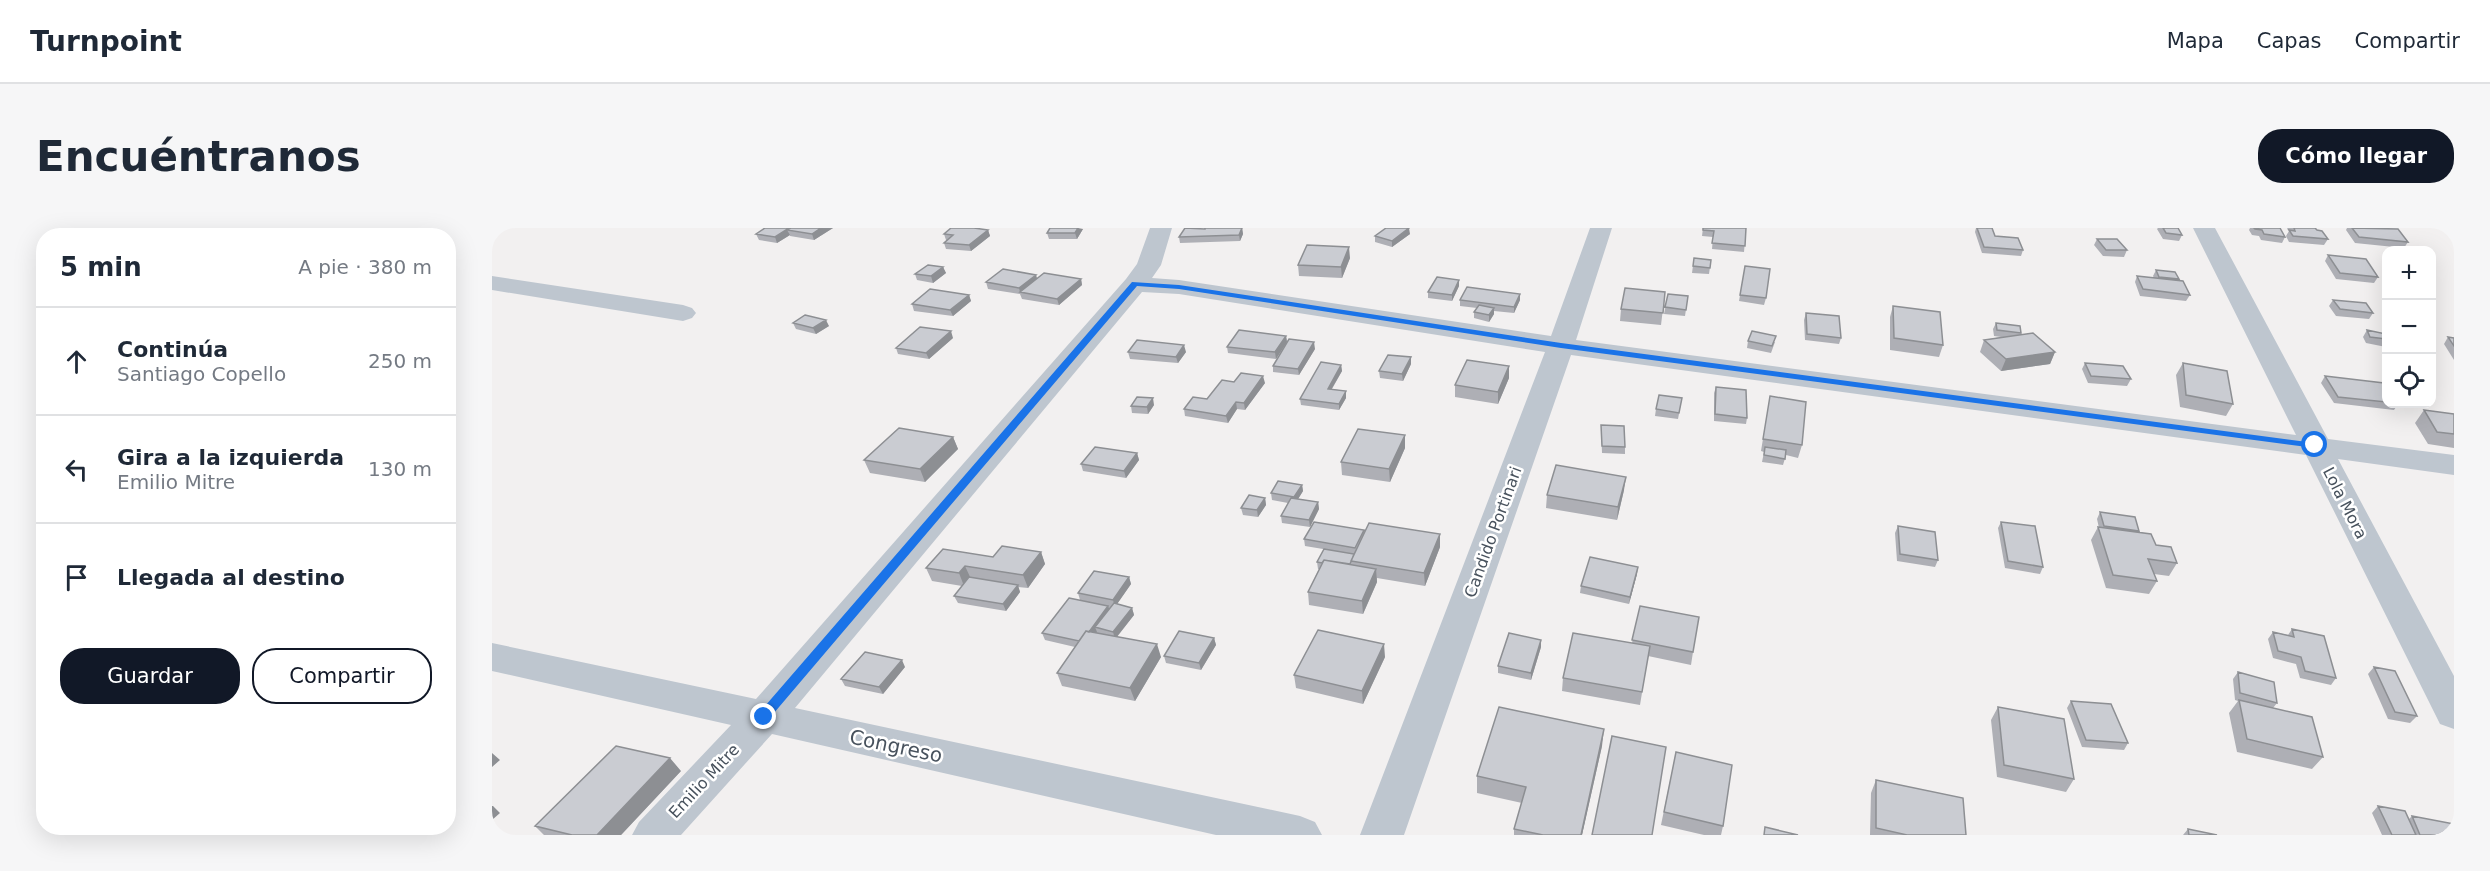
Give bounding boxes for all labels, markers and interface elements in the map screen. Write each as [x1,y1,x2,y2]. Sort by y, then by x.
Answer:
text: Turnpoint [30,25,182,58]
text: Mapa [2167,29,2224,53]
text: Capas [2257,29,2321,53]
text: Compartir [2354,29,2460,53]
button: Cómo llegar [2258,129,2454,183]
text: Encuéntranos [36,132,361,181]
map controls [2382,246,2436,408]
button: + [2382,246,2436,300]
text: 5 min [60,252,142,282]
text: A pie · 380 m [298,255,432,279]
button: − [2382,300,2436,354]
text: Continúa [117,337,228,362]
icon: ahead [60,345,93,378]
text: 250 m [368,349,432,373]
button: locate [2382,354,2436,408]
text: Santiago Copello [117,362,286,386]
route start [2301,431,2327,457]
text: Gira a la izquierda [117,445,344,470]
icon: left [60,453,93,486]
text: 130 m [368,457,432,481]
street label: Candido Portinari [1460,464,1526,600]
street label: Lola Mora [2319,464,2371,542]
text: Emilio Mitre [117,470,235,494]
icon: arrive [60,561,93,594]
text: Llegada al destino [117,565,345,590]
button: Guardar [60,648,240,704]
button: Compartir [252,648,432,704]
route end [750,703,776,729]
street label: Congreso [847,724,945,768]
street label: Emilio Mitre [665,740,743,822]

